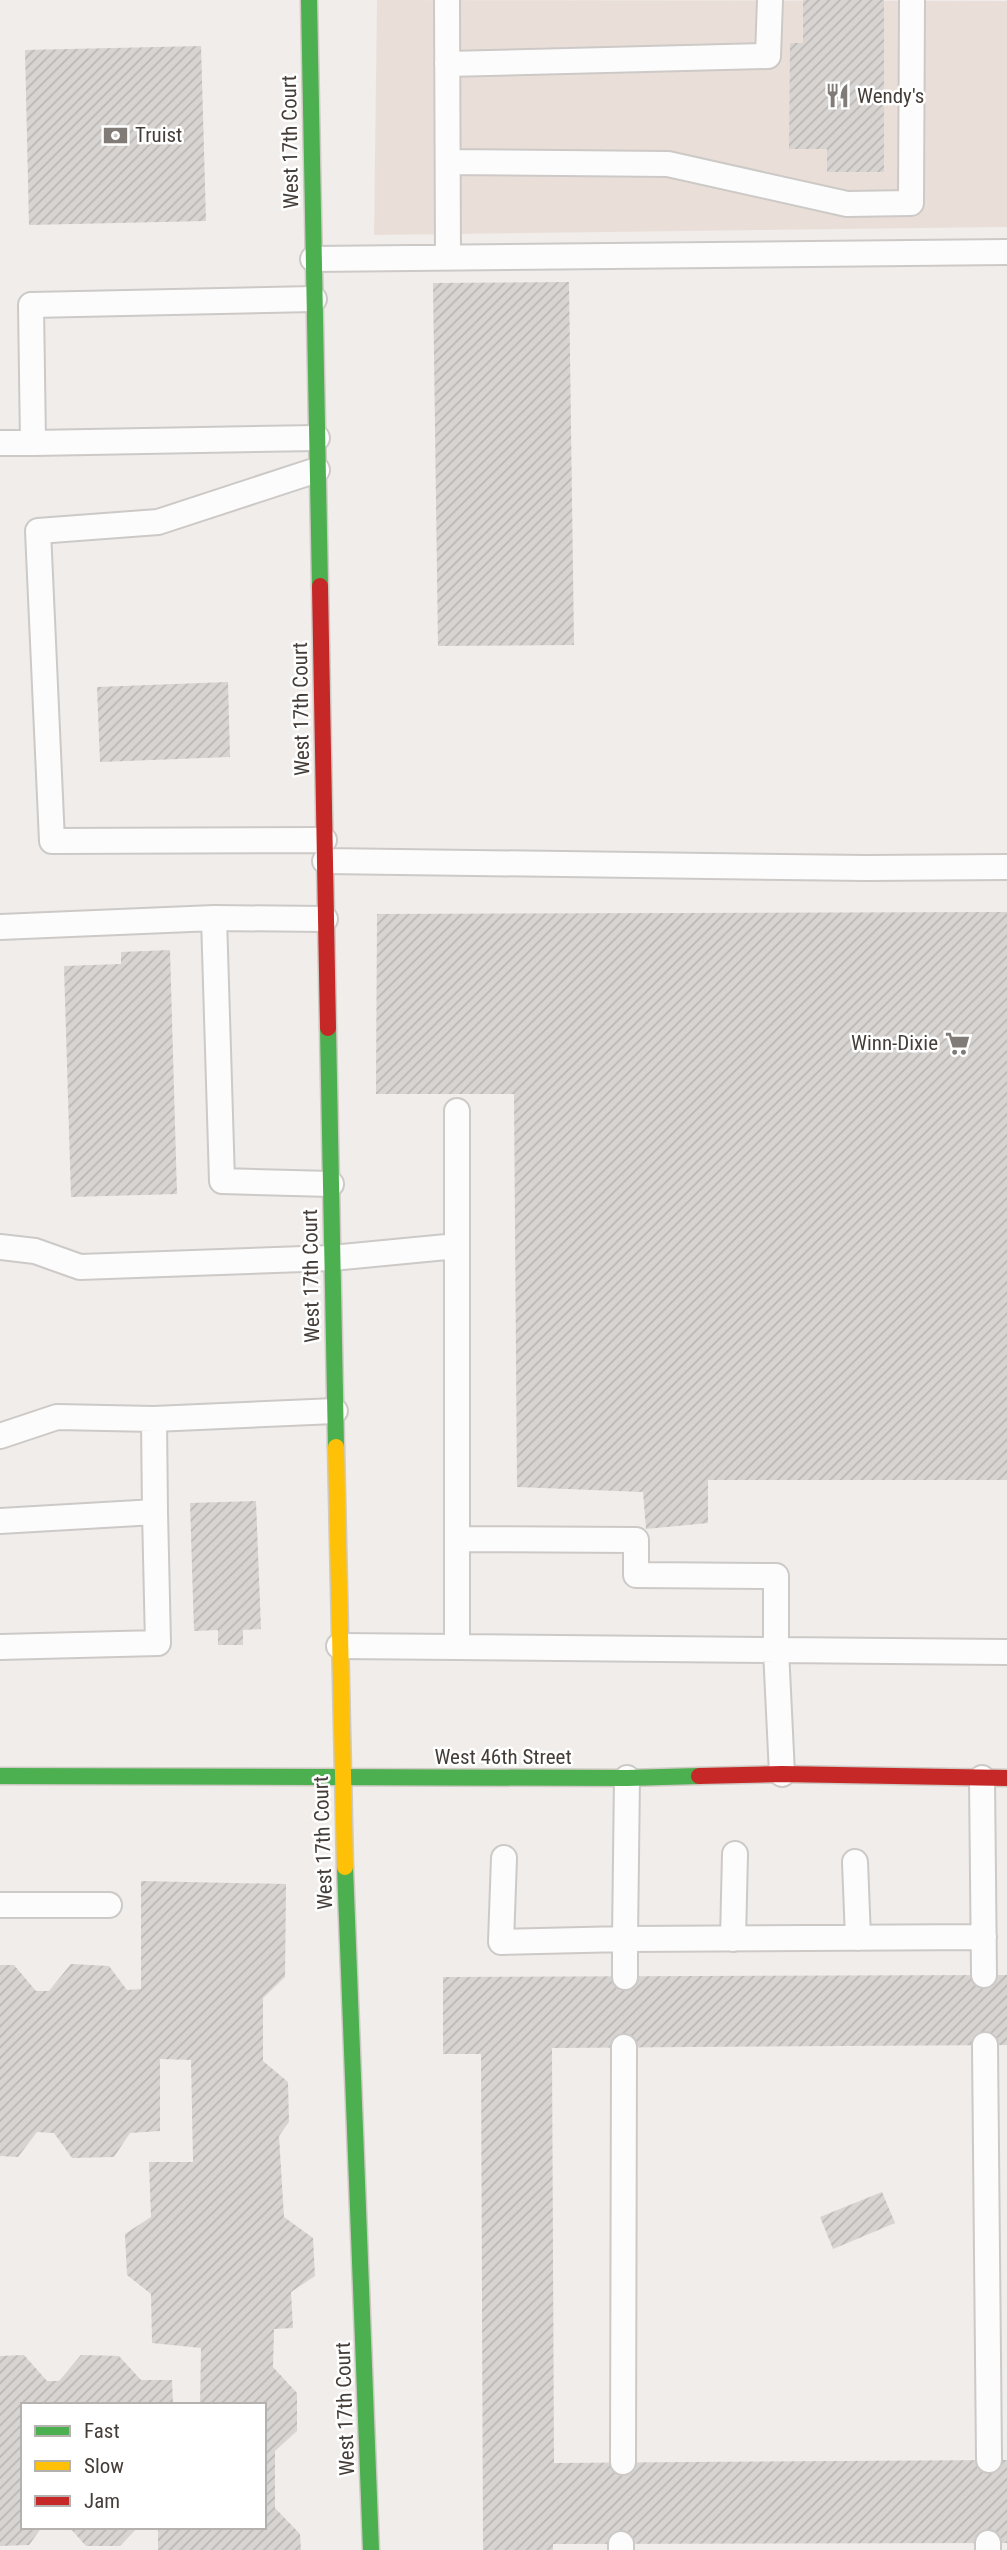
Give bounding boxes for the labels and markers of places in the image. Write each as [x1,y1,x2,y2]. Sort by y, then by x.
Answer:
restaurant icon: Wendy's [823,82,851,110]
place label: Wendy's [857,84,924,108]
bank icon: Truist [101,121,129,149]
place label: Truist [135,123,182,147]
supermarket icon: Winn-Dixie [944,1029,972,1057]
place label: Winn-Dixie [851,1031,938,1055]

